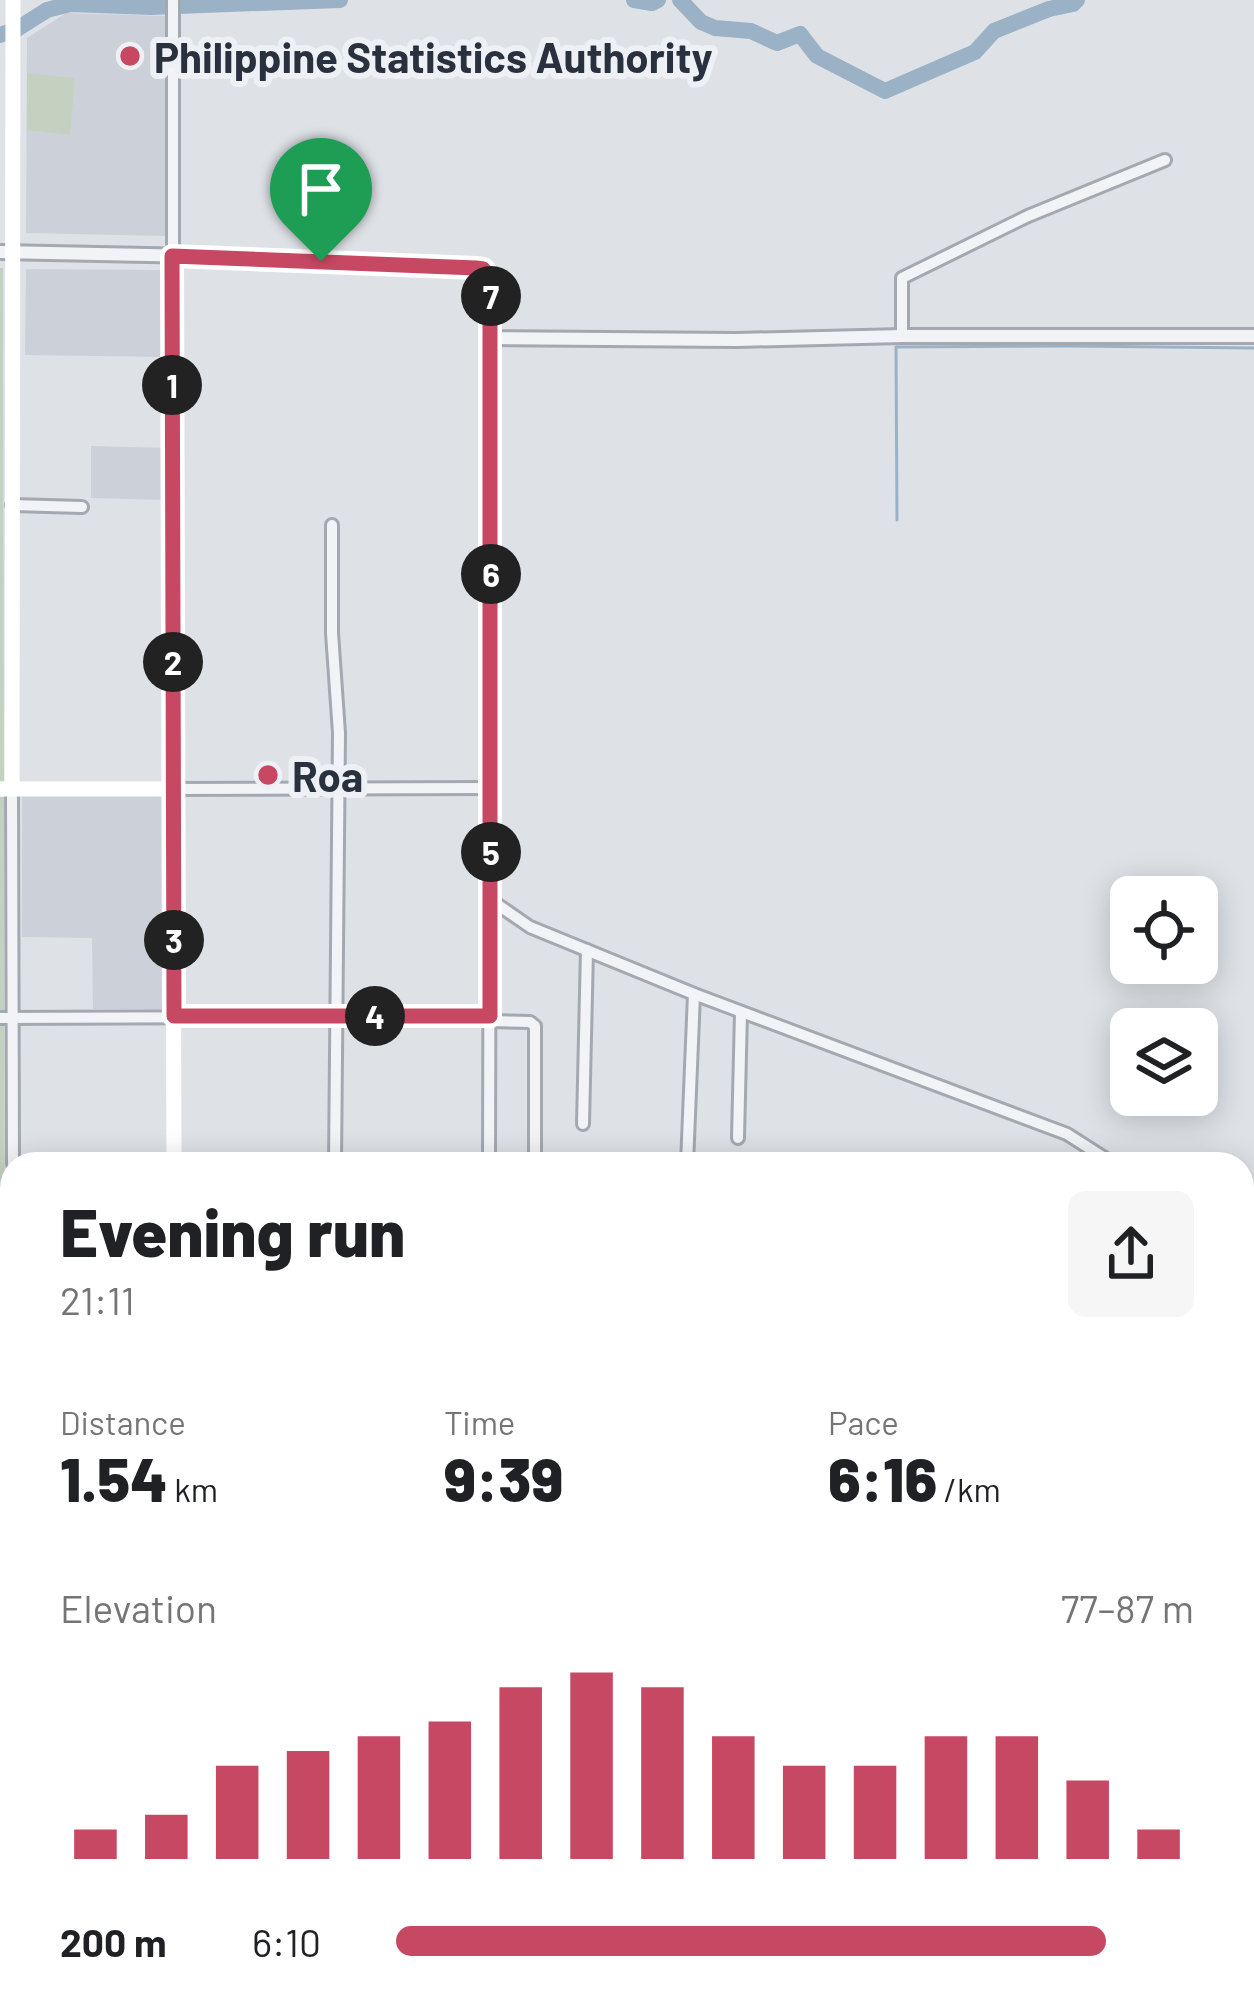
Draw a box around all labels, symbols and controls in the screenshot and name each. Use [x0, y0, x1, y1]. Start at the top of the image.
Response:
place label: Philippine Statistics Authority [154, 31, 713, 82]
marker: Philippine Statistics Authority [117, 43, 143, 69]
pin [270, 138, 372, 261]
icon: arrive [288, 156, 354, 222]
pin: 7 [461, 266, 521, 326]
text: 7 [483, 276, 499, 316]
pin: 1 [142, 355, 202, 415]
text: 1 [166, 365, 178, 405]
pin: 6 [461, 544, 521, 604]
text: 6 [482, 554, 500, 594]
pin: 2 [143, 632, 203, 692]
text: 2 [164, 642, 182, 682]
place label: Roa [292, 750, 363, 800]
marker: Roa [255, 762, 281, 788]
pin: 5 [461, 822, 521, 882]
text: 5 [482, 832, 500, 872]
map controls [1110, 876, 1218, 1116]
button: locate [1110, 876, 1218, 984]
pin: 3 [144, 910, 204, 970]
text: 3 [165, 920, 183, 960]
pin: 4 [345, 986, 405, 1046]
text: 4 [365, 996, 385, 1036]
button: layers [1110, 1008, 1218, 1116]
text: Evening run [60, 1191, 405, 1270]
button: share [1068, 1191, 1194, 1317]
text: 21:11 [60, 1276, 135, 1323]
text: Distance [60, 1402, 186, 1442]
text: Time [444, 1402, 515, 1442]
text: Pace [828, 1402, 899, 1442]
text: 1.54 [60, 1442, 168, 1514]
text: 9:39 [444, 1442, 563, 1514]
text: 6:16 [828, 1442, 937, 1514]
text: km [168, 1469, 218, 1509]
text: /km [937, 1469, 1001, 1509]
text: Elevation [60, 1584, 217, 1631]
text: 77–87 m [1061, 1584, 1194, 1631]
text: 200 m [60, 1918, 167, 1965]
text: 6:10 [252, 1918, 321, 1965]

